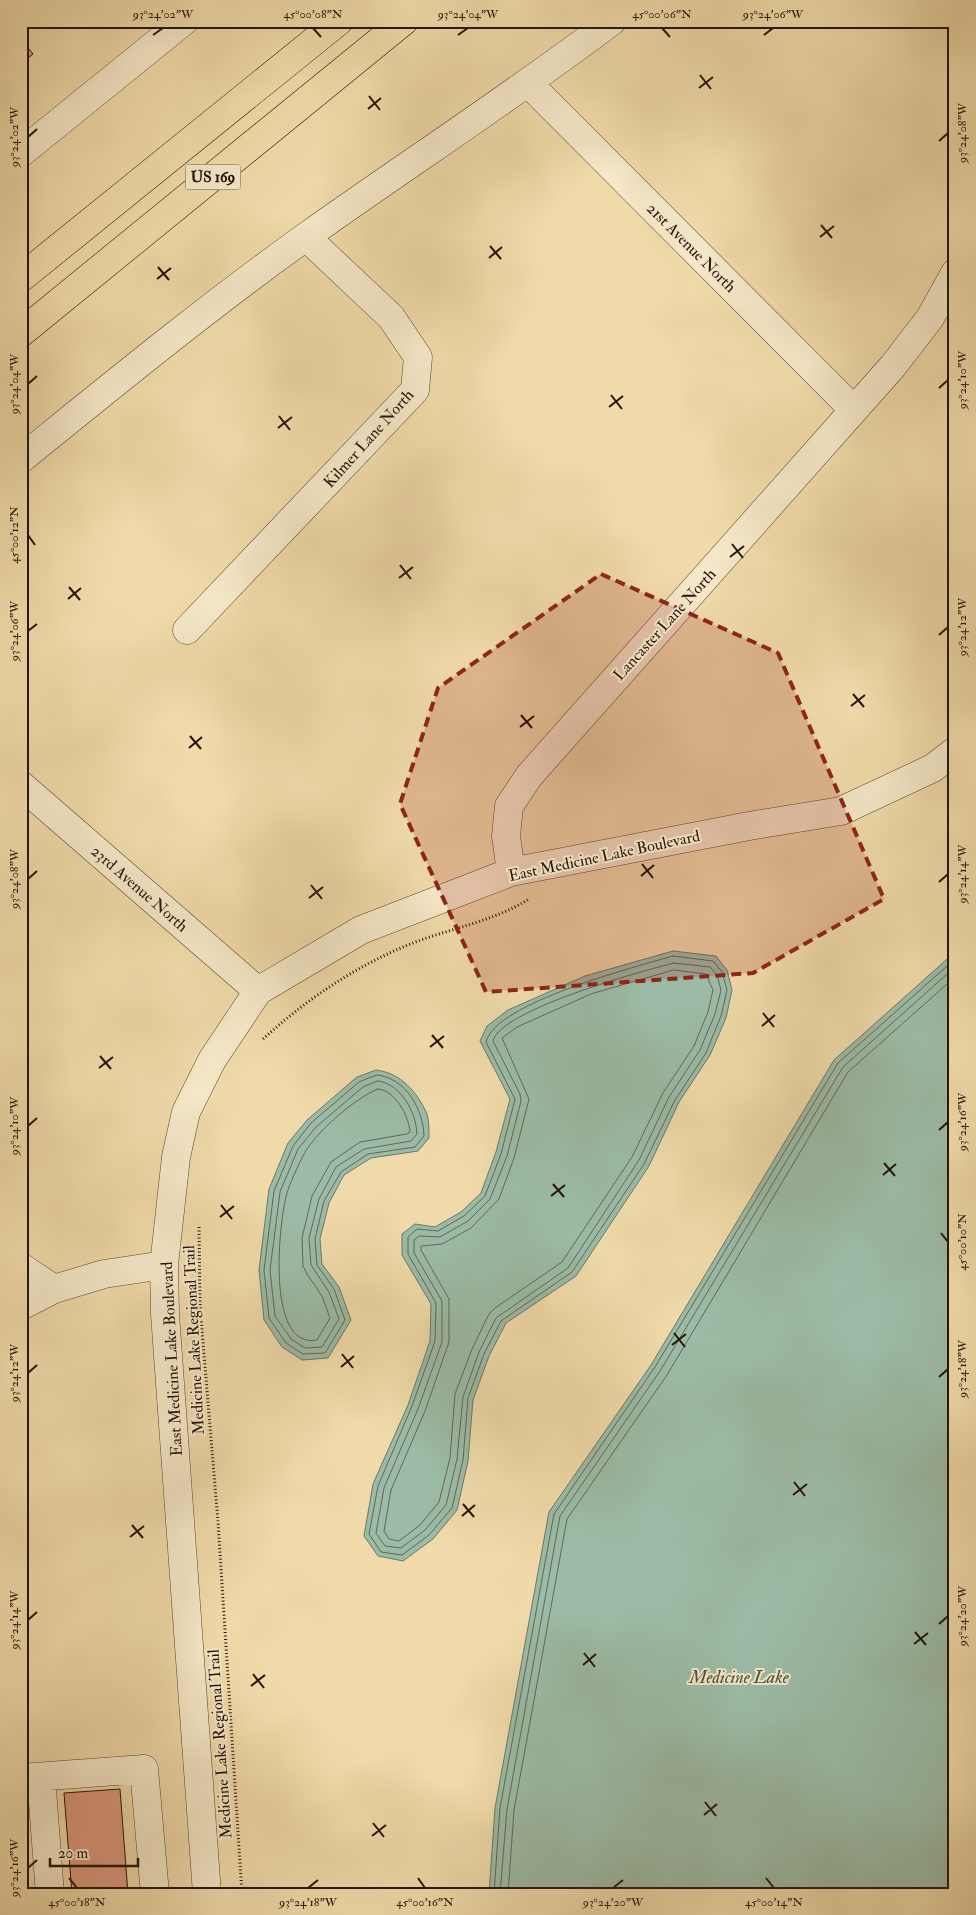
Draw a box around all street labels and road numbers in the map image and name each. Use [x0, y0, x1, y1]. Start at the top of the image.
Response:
road number: US 169 [186, 164, 240, 190]
street label: 21st Avenue North [642, 199, 741, 297]
street label: Kilmer Lane North [319, 385, 419, 492]
street label: Lancaster Lane North [609, 564, 721, 685]
street label: East Medicine Lake Boulevard [507, 826, 702, 886]
street label: 23rd Avenue North [87, 841, 192, 937]
street label: Medicine Lake Regional Trail [179, 1245, 209, 1435]
street label: East Medicine Lake Boulevard [157, 1261, 187, 1457]
street label: Medicine Lake Regional Trail [203, 1649, 237, 1839]

